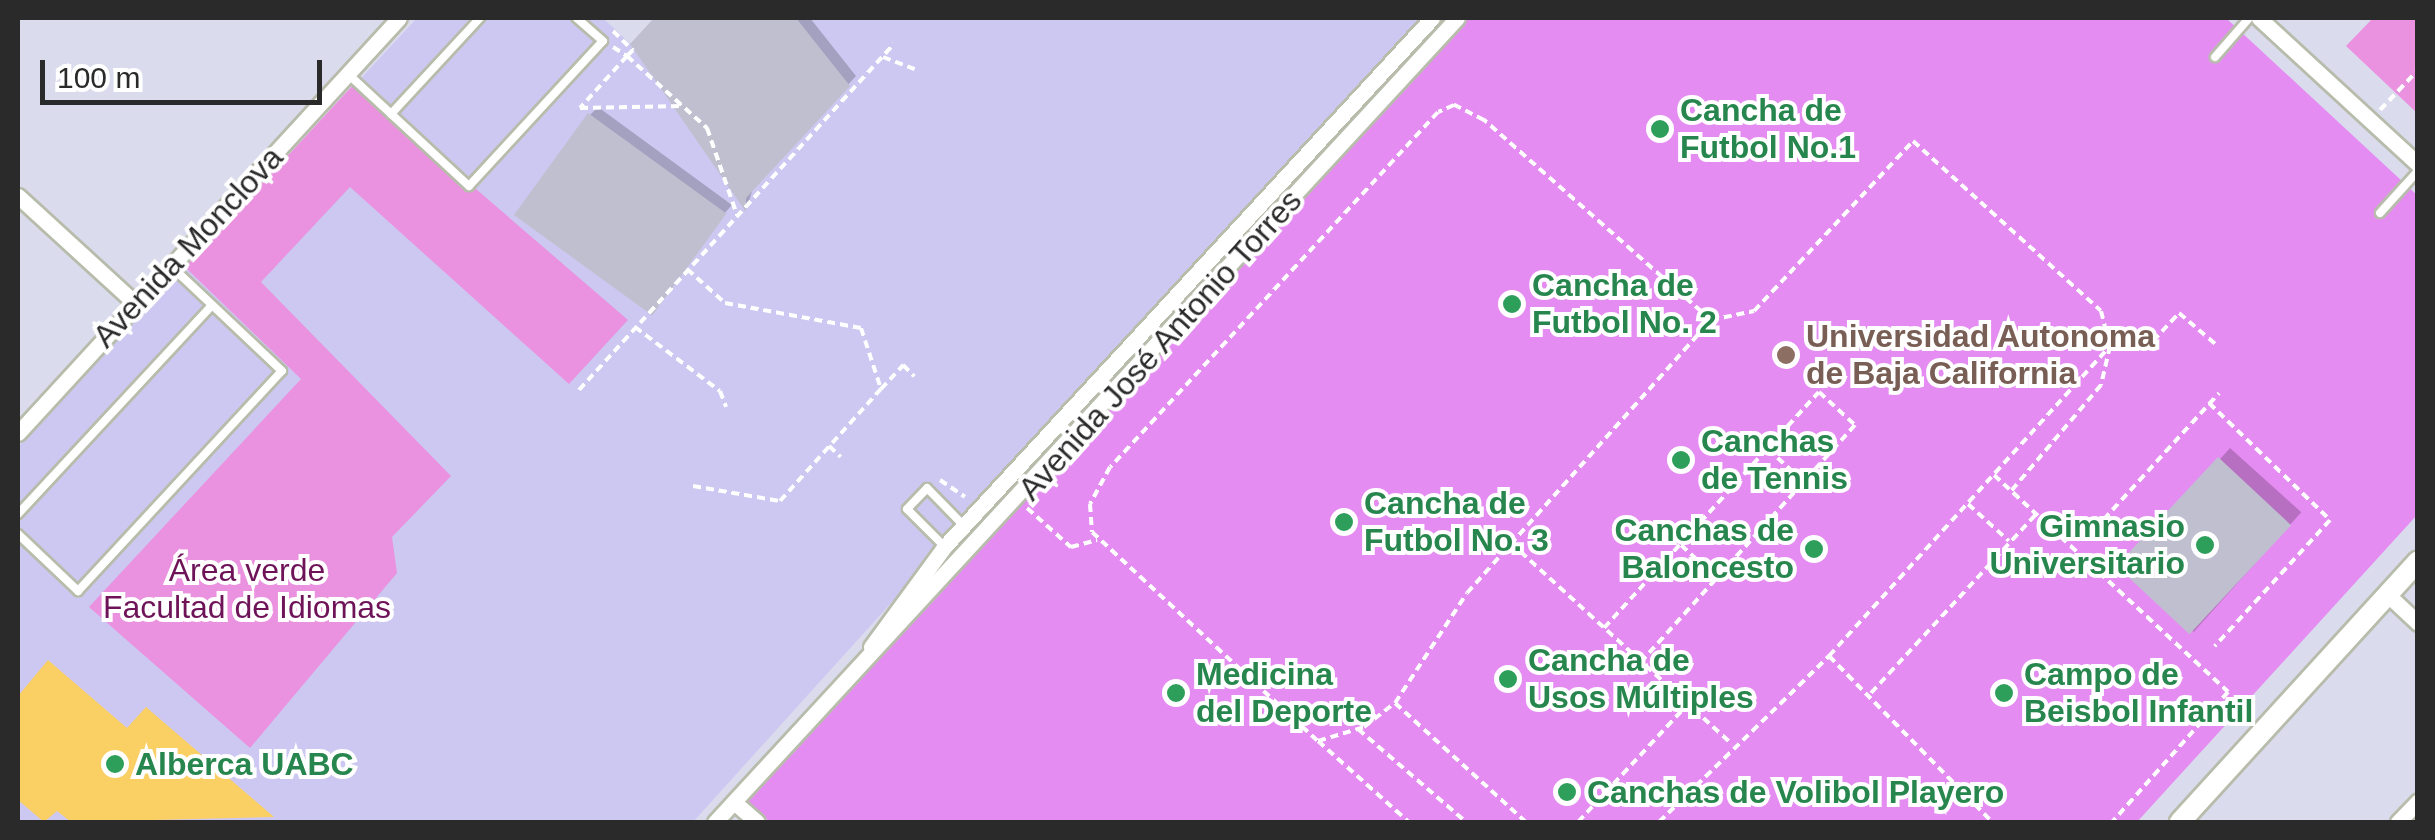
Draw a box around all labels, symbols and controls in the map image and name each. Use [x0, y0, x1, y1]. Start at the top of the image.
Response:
scale bar [45, 40, 328, 102]
text: 100 m [57, 61, 140, 94]
place label: Cancha de Futbol No.1 [1680, 92, 1856, 167]
marker: Cancha de Futbol No.1 [1649, 118, 1671, 140]
street label: Avenida Monclova [85, 138, 291, 356]
street label: Avenida José Antonio Torres [1010, 181, 1310, 509]
place label: Cancha de Futbol No. 2 [1532, 267, 1717, 342]
marker: Cancha de Futbol No. 2 [1501, 293, 1523, 315]
place label: Universidad Autonoma de Baja California [1806, 318, 2156, 393]
marker: Universidad Autonoma de Baja California [1775, 344, 1797, 366]
place label: Canchas de Tennis [1701, 423, 1848, 498]
marker: Canchas de Tennis [1670, 449, 1692, 471]
place label: Cancha de Futbol No. 3 [1364, 485, 1549, 560]
place label: Gimnasio Universitario [1989, 508, 2185, 583]
marker: Cancha de Futbol No. 3 [1333, 511, 1355, 533]
place label: Canchas de Baloncesto [1614, 512, 1794, 587]
marker: Gimnasio Universitario [2194, 534, 2216, 556]
marker: Canchas de Baloncesto [1803, 538, 1825, 560]
park label: Área verde Facultad de Idiomas [103, 552, 391, 627]
place label: Cancha de Usos Múltiples [1528, 642, 1754, 717]
place label: Medicina del Deporte [1196, 656, 1372, 731]
place label: Campo de Beisbol Infantil [2024, 656, 2253, 731]
marker: Cancha de Usos Múltiples [1497, 668, 1519, 690]
marker: Medicina del Deporte [1165, 682, 1187, 704]
marker: Campo de Beisbol Infantil [1993, 682, 2015, 704]
place label: Alberca UABC [135, 745, 354, 783]
marker: Alberca UABC [104, 753, 126, 775]
place label: Canchas de Volibol Playero [1587, 773, 2004, 811]
marker: Canchas de Volibol Playero [1556, 781, 1578, 803]

